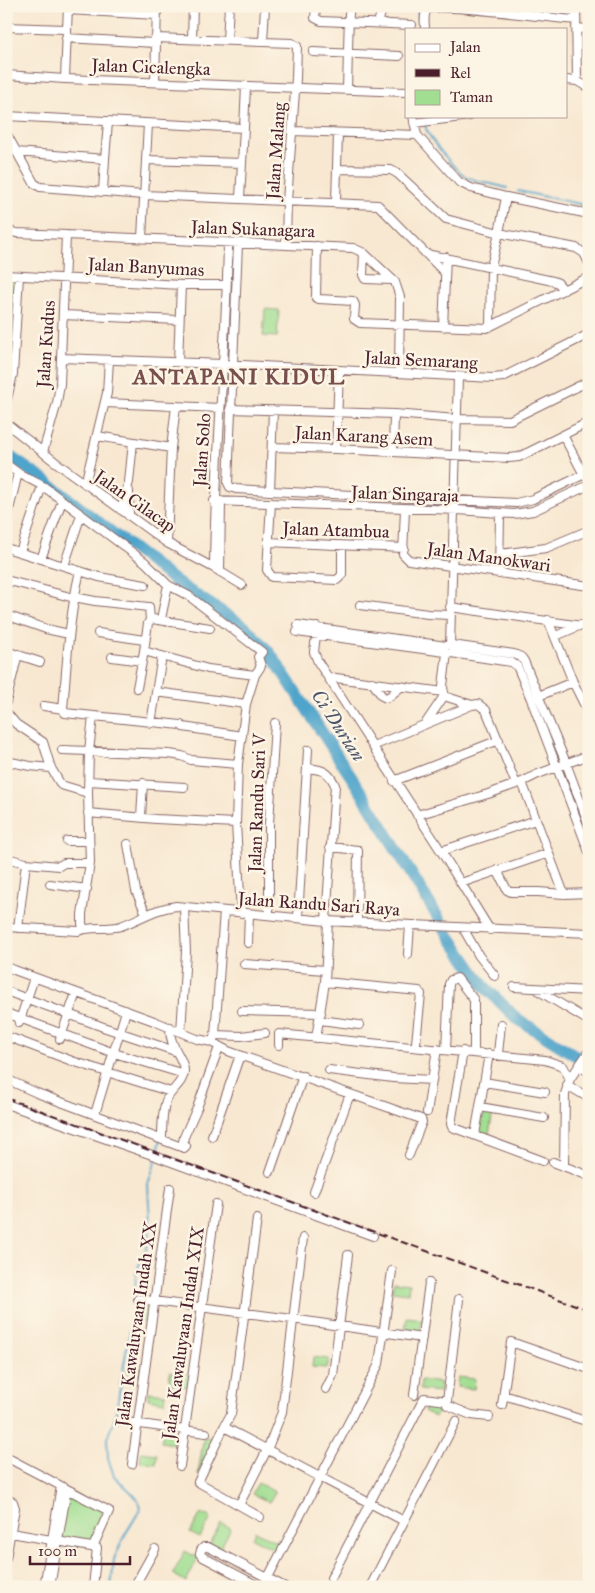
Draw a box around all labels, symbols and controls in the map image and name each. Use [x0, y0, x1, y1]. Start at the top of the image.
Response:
legend [405, 28, 568, 118]
text: Jalan [448, 38, 481, 57]
street label: Jalan Cicalengka [89, 54, 211, 81]
text: Rel [450, 64, 472, 82]
text: Taman [450, 88, 493, 106]
street label: Jalan Malang [261, 101, 291, 202]
street label: Jalan Sukanagara [189, 216, 316, 243]
street label: Jalan Banyumas [85, 253, 205, 282]
street label: Jalan Kudus [32, 299, 61, 391]
street label: Jalan Semarang [362, 346, 479, 375]
district label: ANTAPANI KIDUL [131, 363, 345, 390]
street label: Jalan Solo [188, 412, 217, 490]
street label: Jalan Karang Asem [292, 421, 434, 452]
street label: Jalan Cilacap [88, 464, 180, 538]
street label: Jalan Singaraja [349, 481, 460, 508]
street label: Jalan Atambua [280, 517, 390, 544]
street label: Jalan Manokwari [423, 537, 552, 578]
water label: Ci Durian [307, 685, 370, 766]
street label: Jalan Randu Sari V [244, 732, 271, 875]
street label: Jalan Randu Sari Raya [235, 887, 401, 922]
street label: Jalan Kawaluyaan Indah XX [110, 1220, 162, 1430]
street label: Jalan Kawaluyaan Indah XIX [157, 1225, 210, 1443]
scale bar [30, 1533, 130, 1565]
text: 100 m [38, 1542, 78, 1560]

